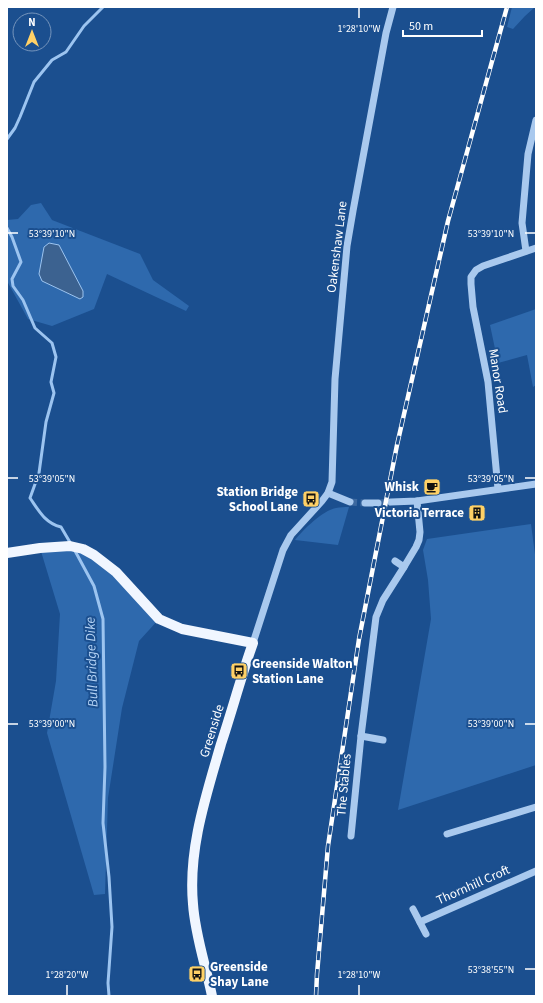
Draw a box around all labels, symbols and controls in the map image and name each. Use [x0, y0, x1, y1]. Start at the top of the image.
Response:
north arrow [12, 12, 52, 52]
scale bar [403, 12, 482, 38]
text: N [28, 15, 36, 30]
text: 50 m [409, 18, 433, 35]
text: 1°28'10"W [338, 22, 381, 36]
street label: Oakenshaw Lane [322, 200, 352, 294]
text: 53°39'10"N [29, 227, 75, 241]
text: 53°39'10"N [468, 227, 514, 241]
street label: Manor Road [484, 347, 512, 415]
text: 53°39'05"N [29, 472, 75, 486]
text: 53°39'05"N [468, 472, 514, 486]
cafe icon: Whisk [422, 477, 442, 497]
place label: Whisk [385, 478, 420, 496]
place label: Station Bridge School Lane [216, 483, 298, 516]
bus stop icon: Station Bridge School Lane [301, 489, 321, 509]
building icon: Victoria Terrace [467, 503, 487, 523]
place label: Victoria Terrace [374, 504, 464, 522]
water label: Bull Bridge Dike [80, 616, 104, 707]
place label: Greenside Walton Station Lane [252, 655, 353, 688]
bus stop icon: Greenside Walton Station Lane [229, 661, 249, 681]
street label: Greenside [195, 702, 229, 760]
text: 53°39'00"N [29, 717, 75, 731]
text: 53°39'00"N [468, 717, 514, 731]
street label: The Stables [332, 752, 356, 817]
street label: Thornhill Croft [433, 861, 513, 909]
place label: Greenside Shay Lane [210, 958, 269, 991]
text: 53°38'55"N [468, 963, 514, 977]
bus stop icon: Greenside Shay Lane [187, 964, 207, 984]
text: 1°28'20"W [46, 968, 89, 982]
text: 1°28'10"W [338, 968, 381, 982]

